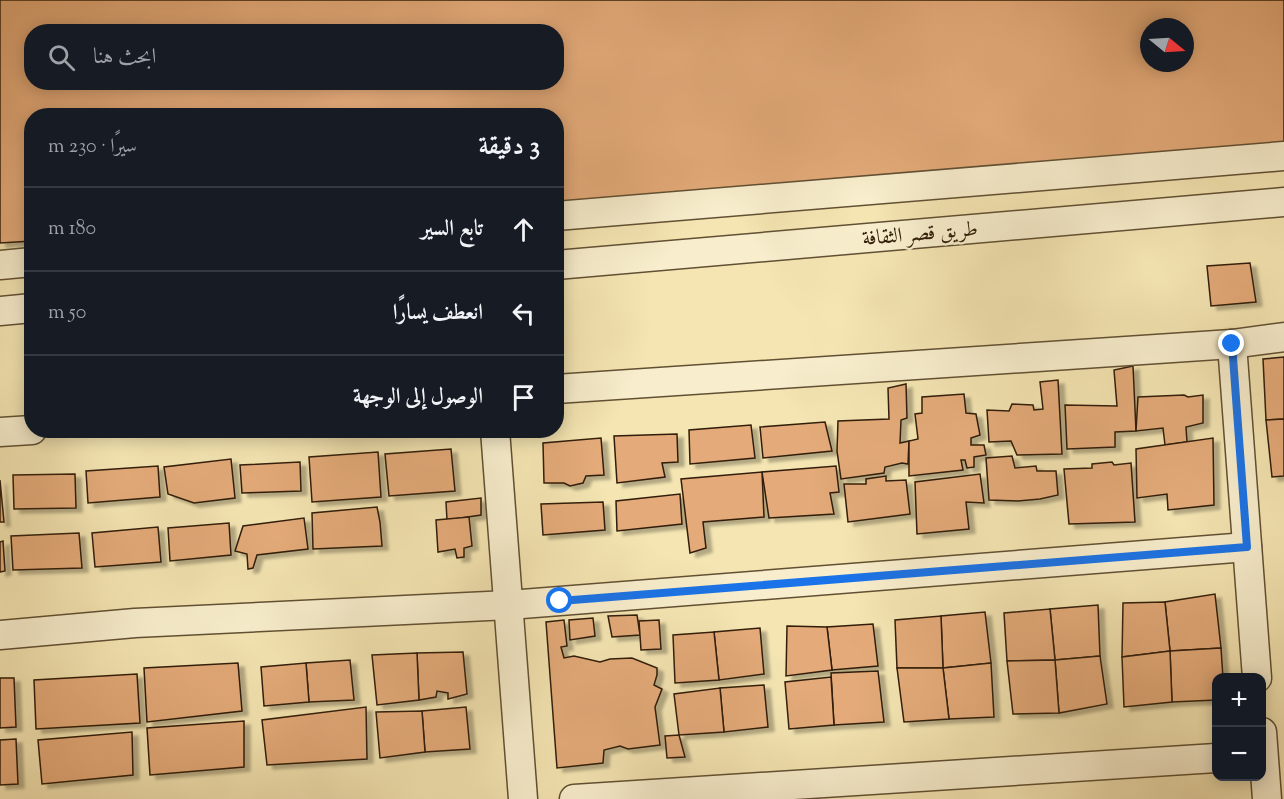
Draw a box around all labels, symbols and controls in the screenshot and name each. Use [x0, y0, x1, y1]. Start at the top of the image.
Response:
north arrow [1140, 18, 1194, 72]
search box [24, 24, 564, 90]
icon: search [45, 41, 78, 74]
text: ابحث هنا [93, 42, 156, 74]
text: 3 دقيقة [479, 129, 540, 166]
text: سيرًا · 230 m [48, 133, 137, 162]
icon: ahead [507, 213, 540, 246]
text: تابع السير [421, 214, 483, 246]
text: 180 m [48, 215, 96, 244]
street label: طريق قصر الثقافة [861, 215, 979, 255]
icon: left [507, 297, 540, 330]
text: انعطف يسارًا [393, 298, 483, 330]
text: 50 m [48, 299, 86, 328]
route end [1218, 330, 1244, 356]
icon: arrive [507, 381, 540, 414]
text: الوصول إلى الوجهة [353, 382, 483, 414]
route start [546, 587, 572, 613]
map controls [1212, 673, 1266, 781]
button: + [1212, 673, 1266, 727]
button: − [1212, 727, 1266, 781]

